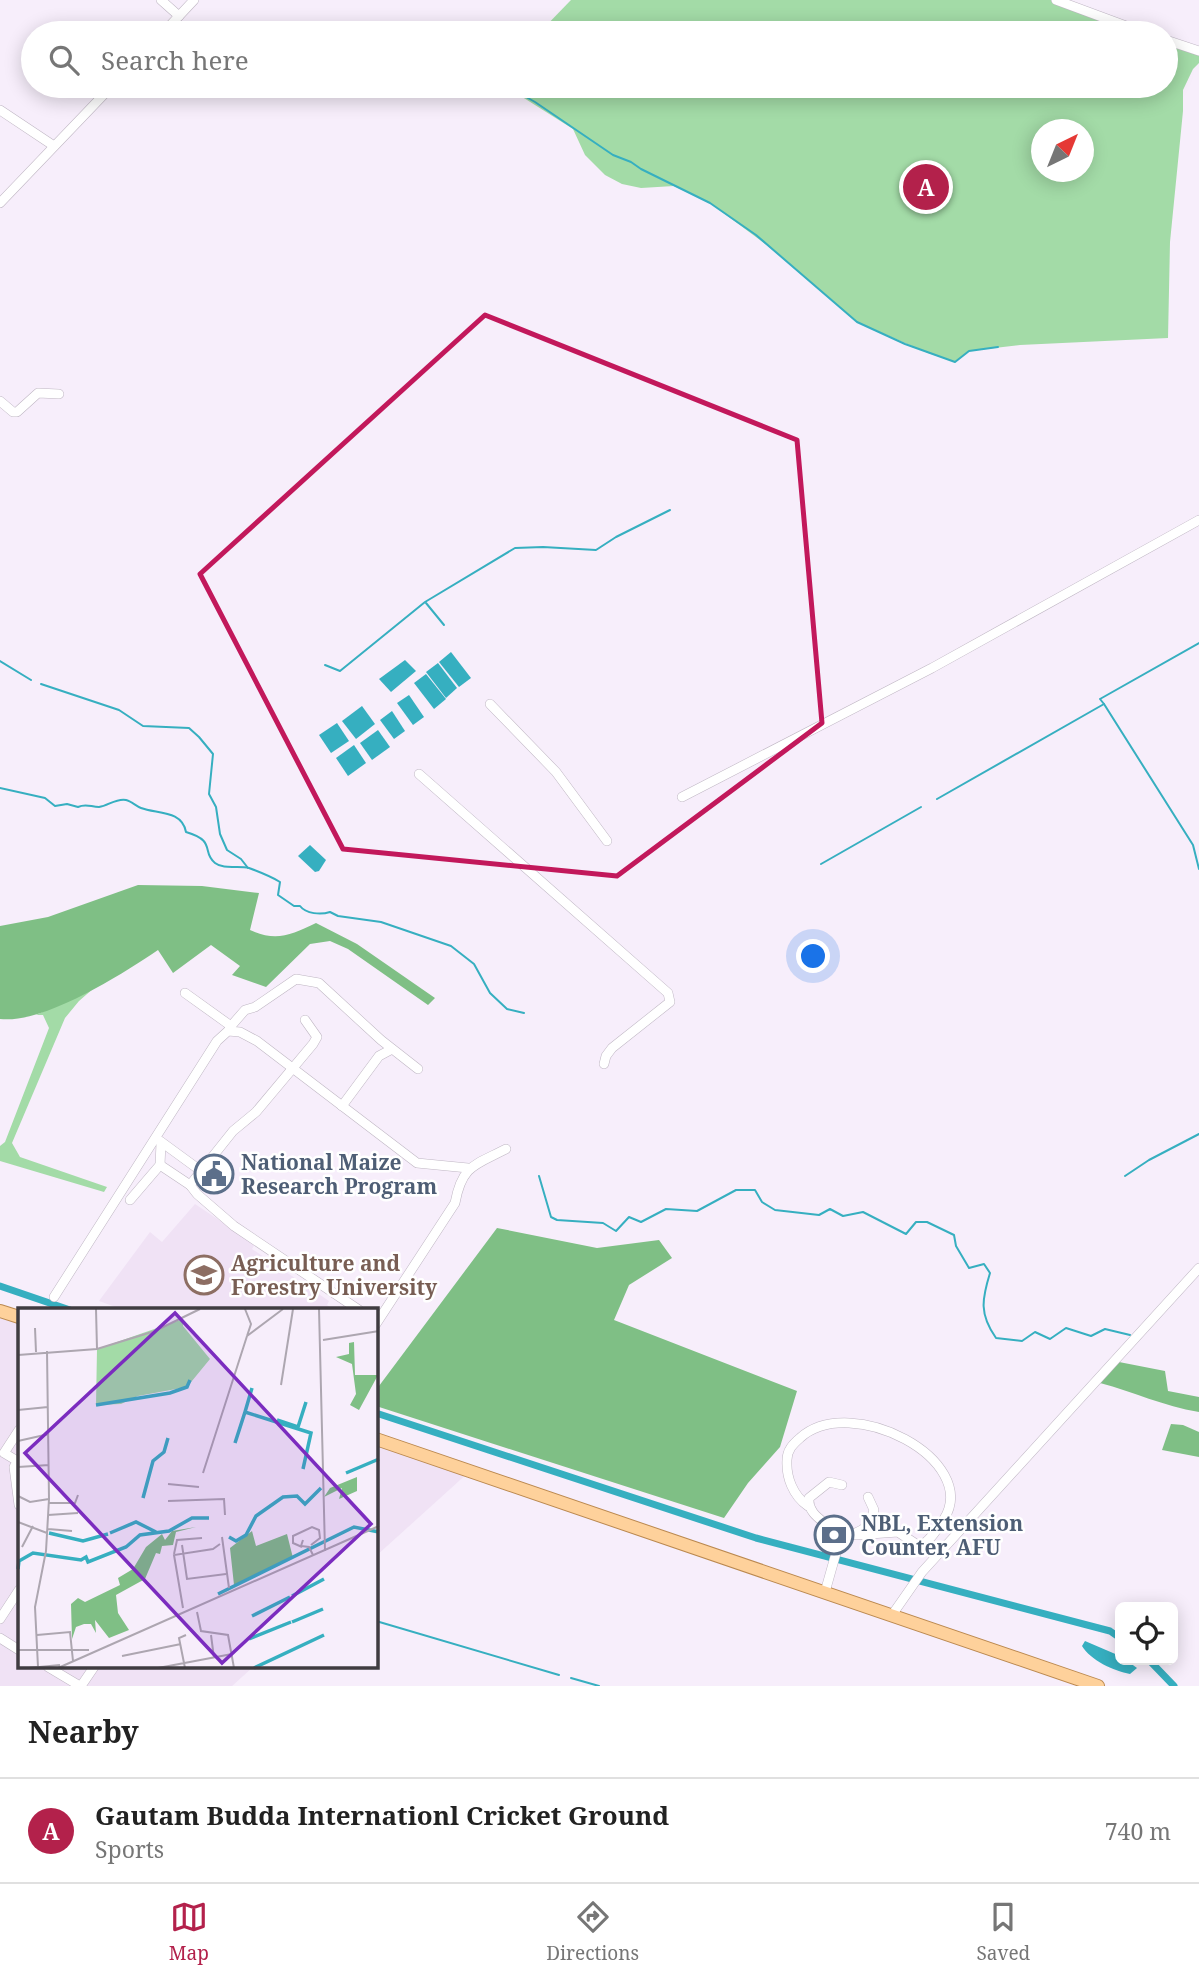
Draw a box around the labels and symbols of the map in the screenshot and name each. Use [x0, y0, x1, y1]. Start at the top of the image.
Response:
north arrow [1031, 119, 1094, 182]
pin: A [903, 161, 949, 213]
your location [796, 939, 830, 973]
place label: National Maize Research Program [241, 1148, 437, 1200]
public building icon: National Maize Research Program [193, 1153, 235, 1195]
place label: Agriculture and Forestry University [231, 1249, 438, 1301]
school or university icon: Agriculture and Forestry University [183, 1254, 225, 1296]
inset map [18, 1308, 378, 1668]
place label: NBL, Extension Counter, AFU [861, 1509, 1023, 1561]
bank icon: NBL, Extension Counter, AFU [813, 1514, 855, 1556]

